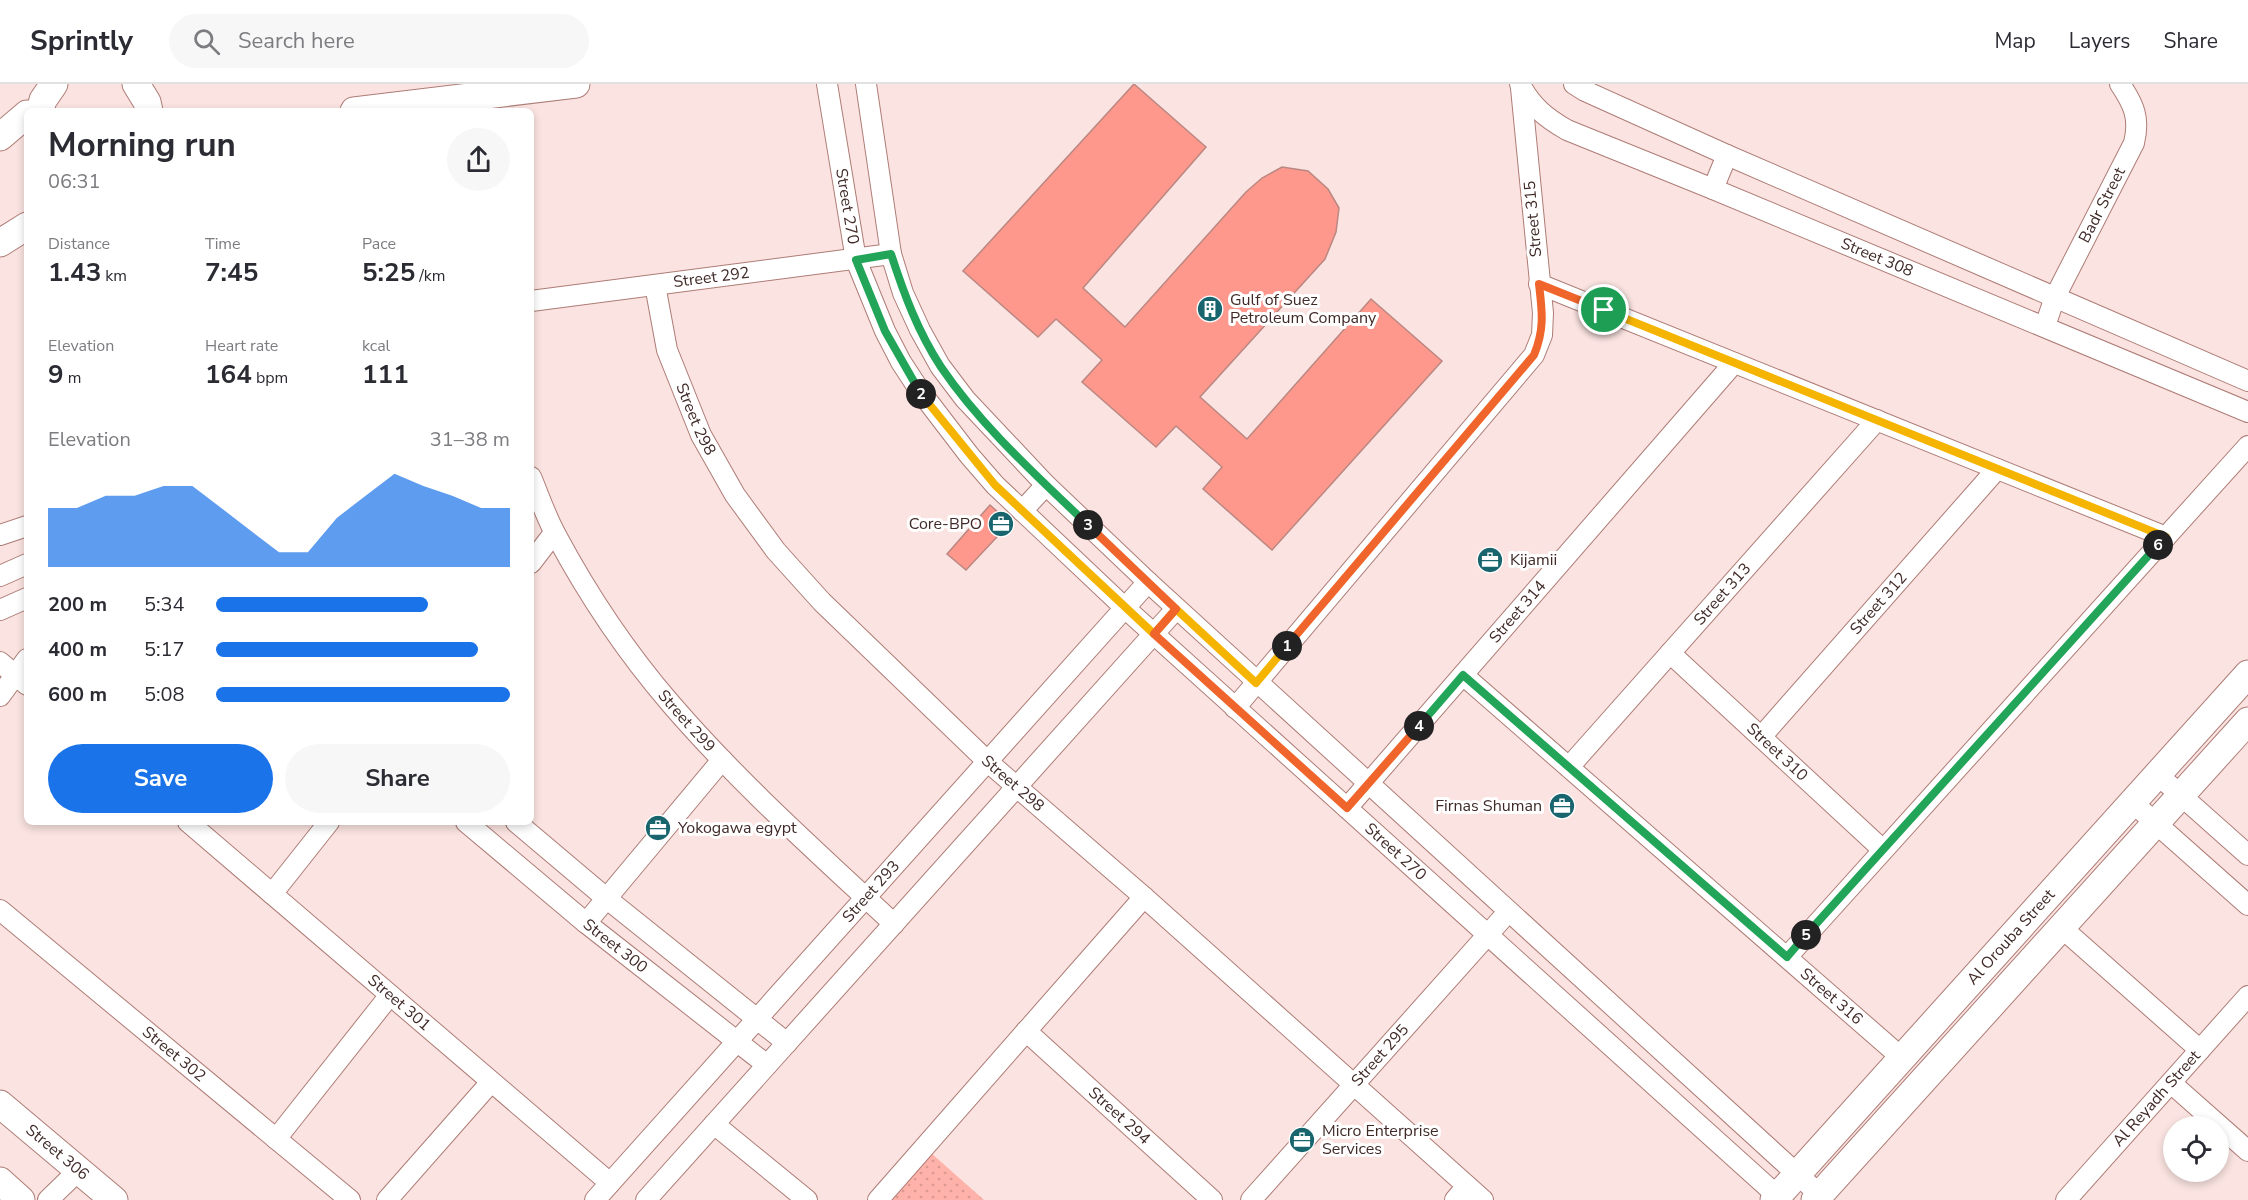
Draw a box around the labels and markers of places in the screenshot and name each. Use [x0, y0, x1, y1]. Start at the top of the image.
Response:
pin [1578, 284, 1629, 335]
place label: Gulf of Suez Petroleum Company [1230, 289, 1377, 329]
building icon: Gulf of Suez Petroleum Company [1195, 294, 1225, 324]
pin: 2 [906, 379, 936, 409]
office icon: Core-BPO [986, 509, 1016, 539]
pin: 3 [1073, 510, 1103, 540]
place label: Core-BPO [909, 513, 982, 535]
pin: 6 [2143, 530, 2173, 560]
office icon: Kijamii [1475, 545, 1505, 575]
place label: Kijamii [1510, 549, 1557, 571]
pin: 1 [1272, 631, 1302, 661]
pin: 4 [1404, 711, 1434, 741]
office icon: Firnas Shuman [1547, 791, 1577, 821]
place label: Firnas Shuman [1435, 795, 1542, 817]
office icon: Yokogawa egypt [643, 813, 673, 843]
place label: Yokogawa egypt [677, 817, 797, 839]
pin: 5 [1791, 920, 1821, 950]
place label: Micro Enterprise Services [1322, 1120, 1439, 1160]
office icon: Micro Enterprise Services [1287, 1125, 1317, 1155]

